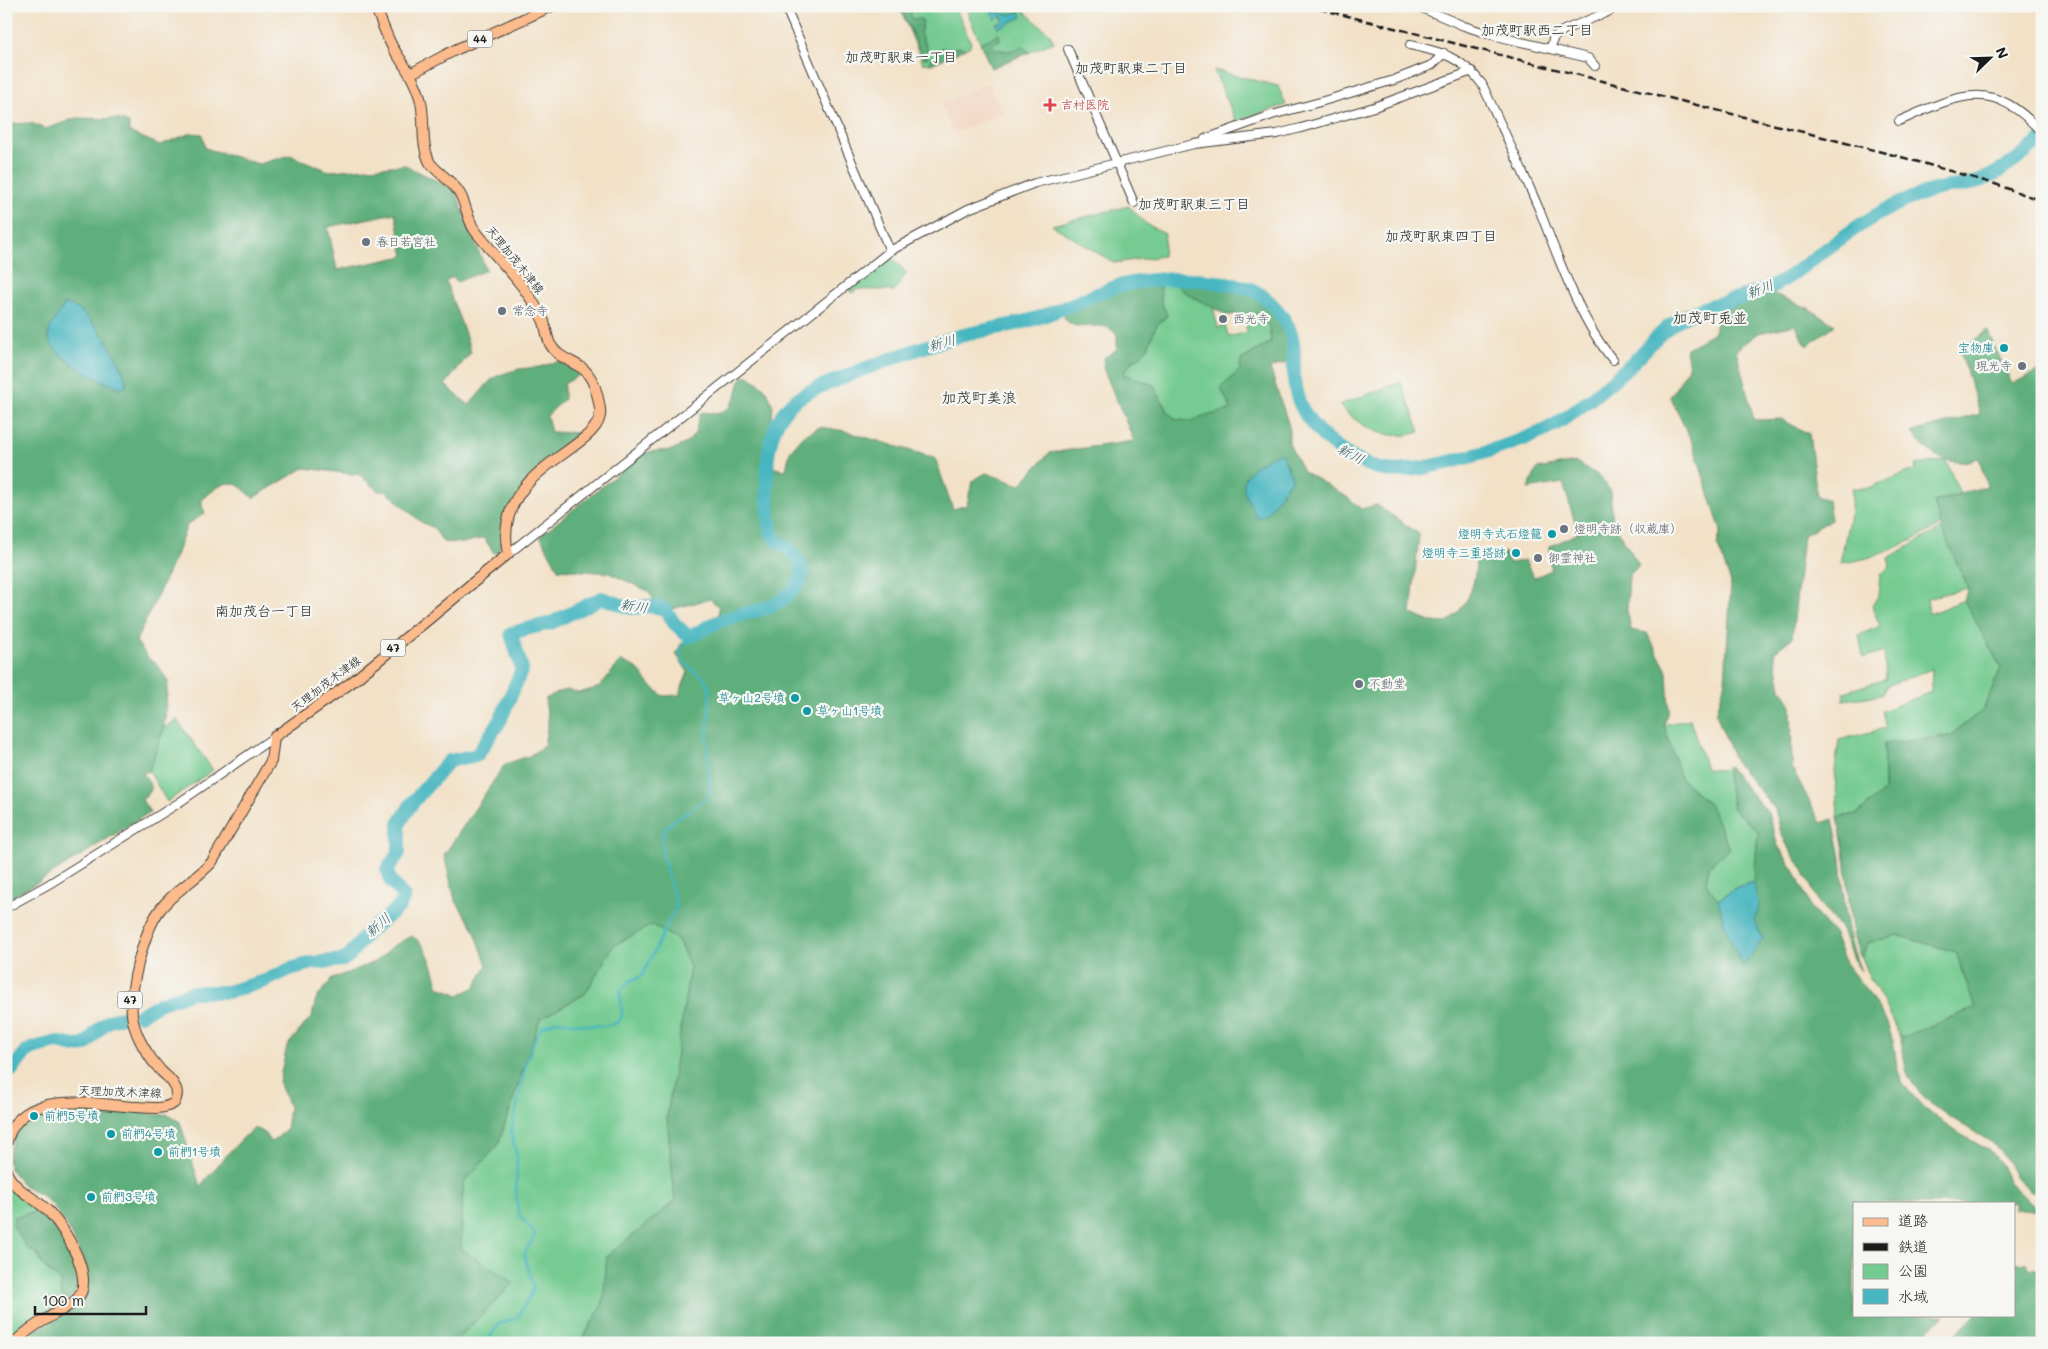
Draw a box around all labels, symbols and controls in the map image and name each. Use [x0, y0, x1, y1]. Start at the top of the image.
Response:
district label: 加茂町駅西二丁目 [1481, 20, 1593, 39]
road number: 44 [468, 30, 492, 48]
north arrow [1966, 32, 2016, 82]
text: N [1992, 44, 2013, 61]
district label: 加茂町駅東一丁目 [845, 47, 957, 66]
district label: 加茂町駅東二丁目 [1075, 58, 1187, 77]
place label: 吉村医院 [1061, 96, 1109, 112]
marker: 吉村医院 [1043, 98, 1057, 112]
district label: 加茂町駅東三丁目 [1138, 194, 1250, 213]
street label: 天理加茂木津線 [483, 222, 548, 297]
district label: 加茂町駅東四丁目 [1385, 226, 1497, 245]
place label: 春日若宮社 [376, 233, 436, 249]
marker: 春日若宮社 [360, 236, 372, 248]
water label: 新川 [1743, 275, 1776, 302]
place label: 常念寺 [512, 302, 548, 318]
marker: 常念寺 [496, 305, 508, 317]
district label: 加茂町兎並 [1672, 307, 1748, 327]
place label: 西光寺 [1233, 310, 1269, 326]
marker: 西光寺 [1217, 313, 1229, 325]
water label: 新川 [926, 330, 958, 355]
place label: 宝物庫 [1958, 339, 1994, 355]
marker: 宝物庫 [1998, 342, 2010, 354]
place label: 現光寺 [1976, 357, 2012, 373]
marker: 現光寺 [2016, 360, 2028, 372]
district label: 加茂町美浪 [941, 387, 1017, 407]
water label: 新川 [1334, 439, 1368, 468]
place label: 燈明寺跡（収蔵庫） [1574, 520, 1682, 536]
marker: 燈明寺跡（収蔵庫） [1558, 523, 1570, 535]
place label: 燈明寺式石燈籠 [1458, 525, 1542, 541]
marker: 燈明寺式石燈籠 [1546, 528, 1558, 540]
place label: 燈明寺三重塔跡 [1422, 544, 1506, 560]
marker: 燈明寺三重塔跡 [1510, 547, 1522, 559]
place label: 御霊神社 [1548, 549, 1596, 565]
marker: 御霊神社 [1532, 552, 1544, 564]
water label: 新川 [619, 594, 649, 617]
district label: 南加茂台一丁目 [215, 601, 313, 620]
road number: 47 [380, 640, 406, 656]
street label: 天理加茂木津線 [287, 652, 364, 715]
place label: 不動堂 [1369, 675, 1405, 691]
marker: 不動堂 [1353, 678, 1365, 690]
place label: 草ヶ山2号墳 [718, 689, 785, 705]
marker: 草ヶ山2号墳 [789, 692, 801, 704]
place label: 草ヶ山1号墳 [817, 702, 882, 718]
marker: 草ヶ山1号墳 [801, 705, 813, 717]
water label: 新川 [361, 908, 394, 941]
road number: 47 [118, 992, 142, 1008]
street label: 天理加茂木津線 [78, 1082, 162, 1100]
place label: 前椚5号墳 [44, 1107, 99, 1123]
marker: 前椚5号墳 [28, 1110, 40, 1122]
place label: 前椚4号墳 [121, 1125, 176, 1141]
marker: 前椚4号墳 [105, 1128, 117, 1140]
place label: 前椚1号墳 [168, 1143, 221, 1159]
marker: 前椚1号墳 [152, 1146, 164, 1158]
place label: 前椚3号墳 [101, 1188, 156, 1204]
marker: 前椚3号墳 [85, 1191, 97, 1203]
legend [1853, 1202, 2016, 1316]
text: 道路 [1898, 1210, 1928, 1230]
text: 鉄道 [1898, 1236, 1928, 1256]
text: 公園 [1898, 1260, 1928, 1280]
scale bar [35, 1284, 146, 1316]
text: 水域 [1898, 1286, 1928, 1306]
text: 100 m [42, 1290, 84, 1310]

